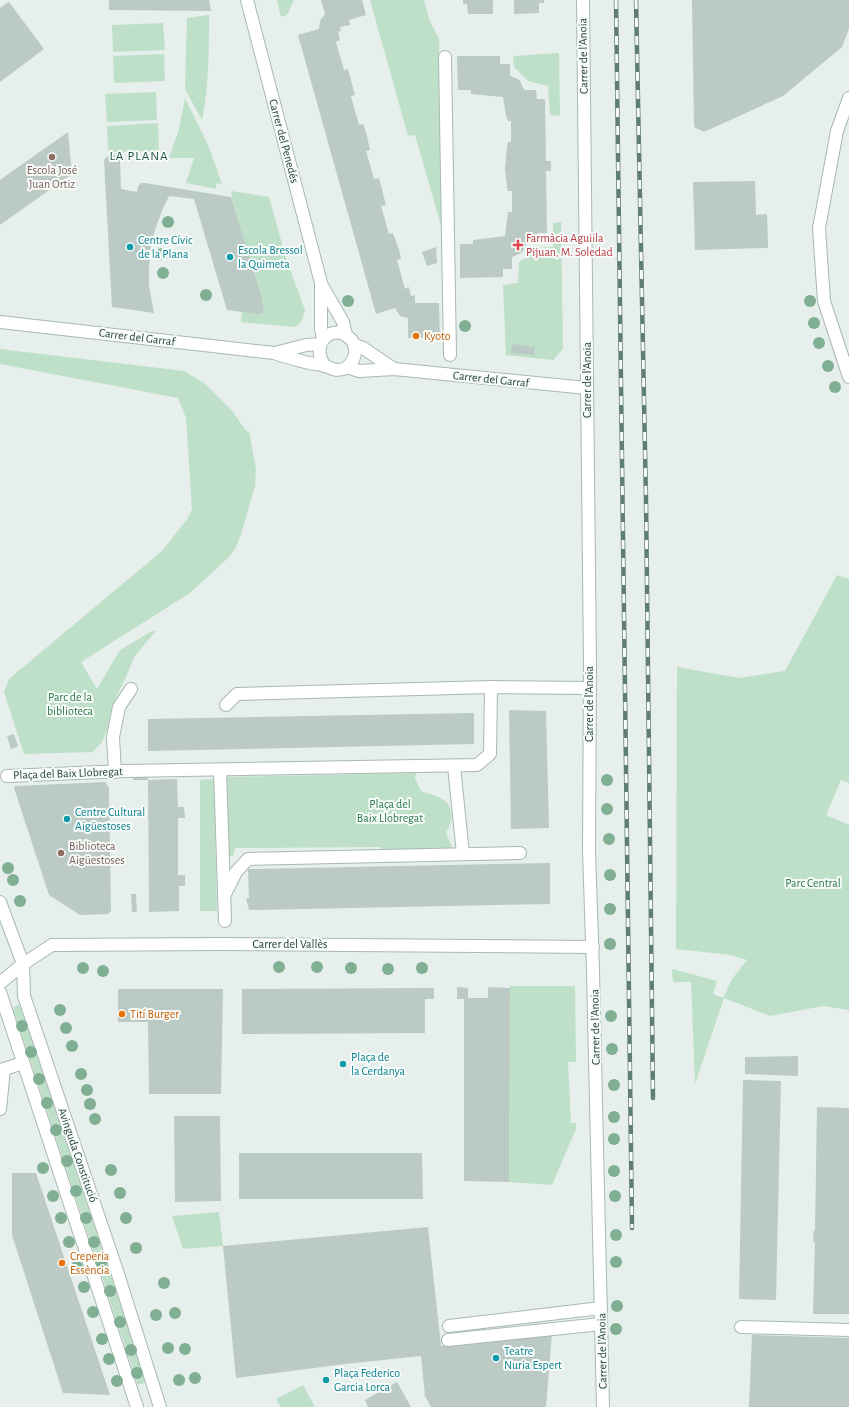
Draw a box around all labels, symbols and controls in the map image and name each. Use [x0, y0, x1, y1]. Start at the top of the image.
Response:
street label: Carrer de l'Anoia [576, 17, 590, 94]
street label: Carrer del Penedés [267, 98, 301, 184]
district label: LA PLANA [109, 150, 169, 163]
marker: Escola José Juan Ortiz [47, 152, 57, 162]
place label: Escola José Juan Ortiz [27, 164, 77, 190]
place label: Farmàcia Aguiila Pijuan, M. Soledad [526, 232, 613, 259]
place label: Centre Cívic de la Plana [138, 234, 193, 260]
marker: Farmàcia Aguiila Pijuan, M. Soledad [513, 240, 523, 250]
marker: Centre Cívic de la Plana [125, 242, 135, 252]
place label: Escola Bressol la Quimeta [238, 244, 303, 271]
marker: Escola Bressol la Quimeta [225, 252, 235, 262]
street label: Carrer del Garraf [98, 326, 177, 348]
place label: Kyoto [424, 330, 451, 343]
marker: Kyoto [411, 331, 421, 341]
street label: Carrer de l'Anoia [581, 341, 593, 418]
street label: Carrer del Garraf [452, 369, 531, 389]
street label: Carrer de l'Anoia [583, 665, 595, 742]
park label: Parc de la biblioteca [47, 691, 94, 717]
street label: Plaça del Baix Llobregat [13, 765, 123, 781]
park label: Plaça del Baix Llobregat [357, 798, 423, 824]
place label: Centre Cultural Aigüestoses [75, 806, 145, 832]
marker: Centre Cultural Aigüestoses [62, 814, 72, 824]
place label: Biblioteca Aigüestoses [69, 840, 125, 866]
marker: Biblioteca Aigüestoses [56, 848, 66, 858]
park label: Parc Central [785, 877, 841, 889]
street label: Carrer del Vallès [252, 938, 328, 950]
street label: Carrer de l'Anoia [588, 988, 602, 1065]
place label: Tití Burger [130, 1008, 179, 1020]
marker: Tití Burger [117, 1009, 127, 1019]
place label: Plaça de la Cerdanya [351, 1051, 405, 1078]
marker: Plaça de la Cerdanya [338, 1059, 348, 1069]
street label: Avinguda Constitució [56, 1106, 100, 1204]
place label: Creperia Essència [70, 1250, 110, 1276]
marker: Creperia Essència [57, 1258, 67, 1268]
street label: Carrer de l'Anoia [595, 1312, 609, 1389]
place label: Teatre Nuria Espert [504, 1345, 562, 1371]
marker: Teatre Nuria Espert [491, 1353, 501, 1363]
place label: Plaça Federico Garcia Lorca [334, 1367, 400, 1393]
marker: Plaça Federico Garcia Lorca [321, 1375, 331, 1385]

